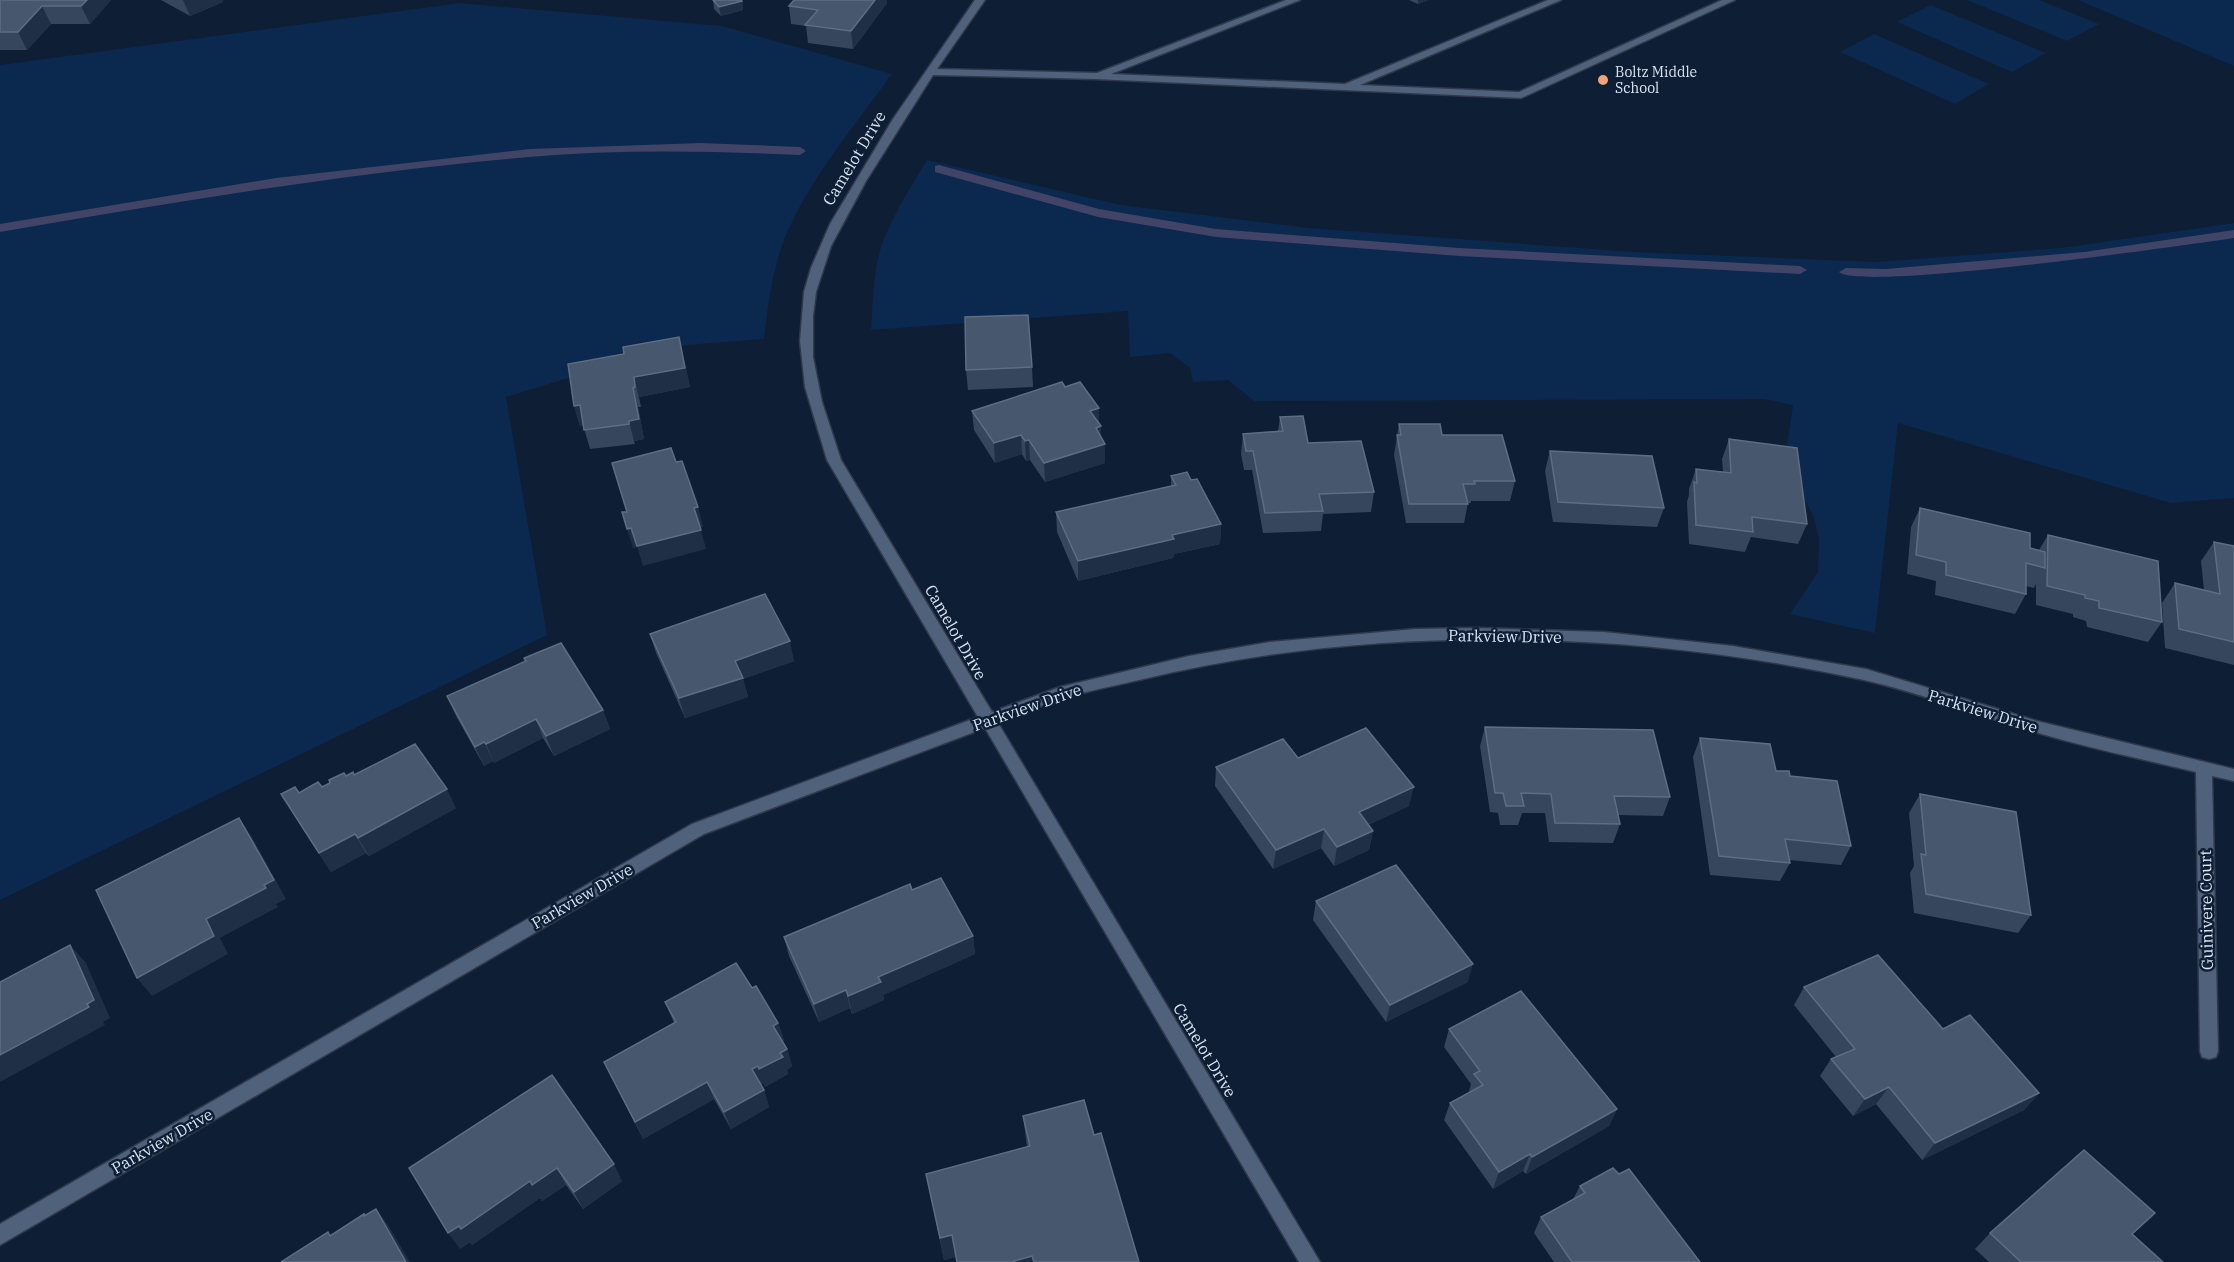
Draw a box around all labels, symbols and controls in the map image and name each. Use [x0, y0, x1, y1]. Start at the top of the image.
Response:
place label: Boltz Middle School [1615, 63, 1697, 97]
marker: Boltz Middle School [1596, 73, 1610, 87]
street label: Camelot Drive [818, 107, 890, 209]
street label: Camelot Drive [921, 581, 991, 683]
street label: Parkview Drive [1448, 625, 1562, 647]
street label: Parkview Drive [970, 679, 1084, 735]
street label: Parkview Drive [1926, 685, 2040, 737]
street label: Guinivere Court [2195, 849, 2217, 970]
street label: Parkview Drive [528, 859, 636, 933]
street label: Camelot Drive [1169, 999, 1241, 1101]
street label: Parkview Drive [108, 1104, 216, 1178]

